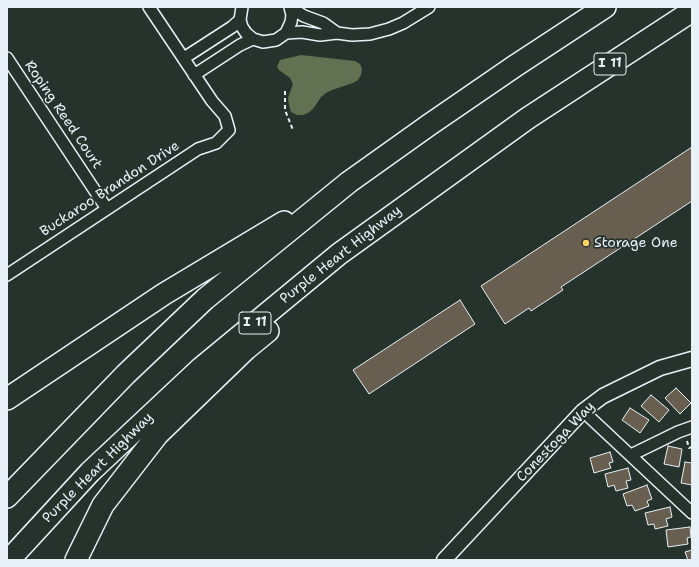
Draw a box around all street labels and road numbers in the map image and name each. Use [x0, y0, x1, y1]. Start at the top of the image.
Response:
road number: I 11 [594, 53, 626, 75]
street label: Roping Reed Court [21, 58, 105, 172]
street label: Buckaroo Brandon Drive [37, 138, 183, 240]
street label: Purple Heart Highway [277, 202, 405, 308]
road number: I 11 [239, 312, 271, 334]
street label: Conestoga Way [513, 398, 599, 486]
street label: Purple Heart Highway [39, 409, 157, 527]

